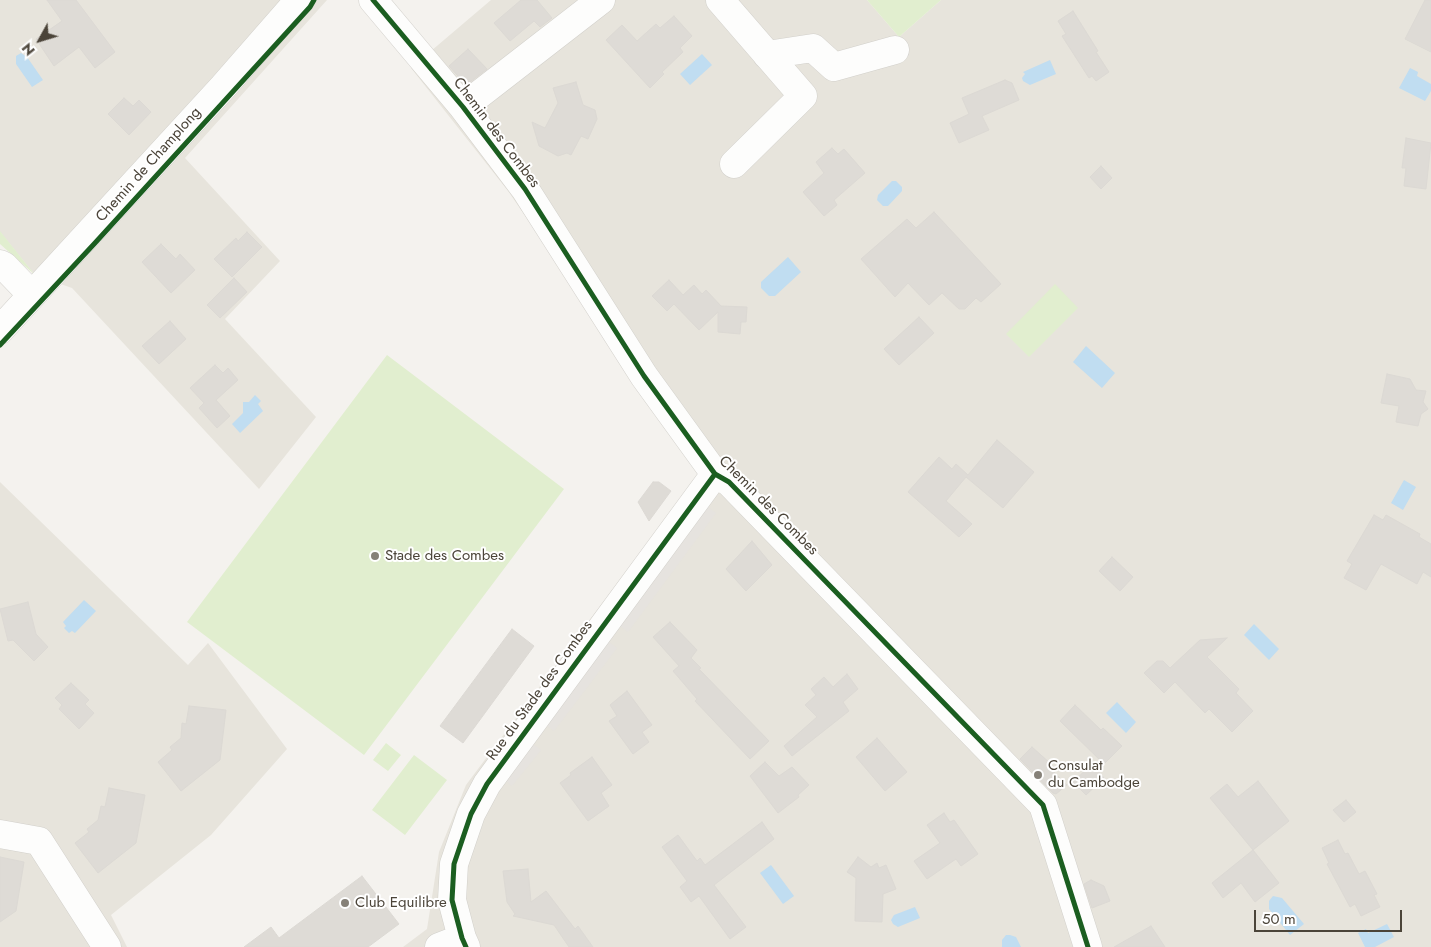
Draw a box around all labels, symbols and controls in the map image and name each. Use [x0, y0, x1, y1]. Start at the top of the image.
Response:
north arrow [15, 15, 65, 65]
text: N [17, 39, 40, 60]
street label: Chemin des Combes [449, 74, 543, 192]
street label: Chemin de Champlong [93, 104, 205, 226]
street label: Chemin des Combes [715, 453, 821, 559]
place label: Stade des Combes [385, 547, 504, 565]
marker: Stade des Combes [369, 550, 381, 562]
street label: Rue du Stade des Combes [483, 618, 597, 764]
place label: Consulat du Cambodge [1048, 757, 1140, 792]
marker: Consulat du Cambodge [1032, 769, 1044, 781]
place label: Club Equilibre [355, 894, 447, 912]
marker: Club Equilibre [339, 897, 351, 909]
scale bar [1256, 900, 1404, 932]
text: 50 m [1262, 908, 1296, 930]

